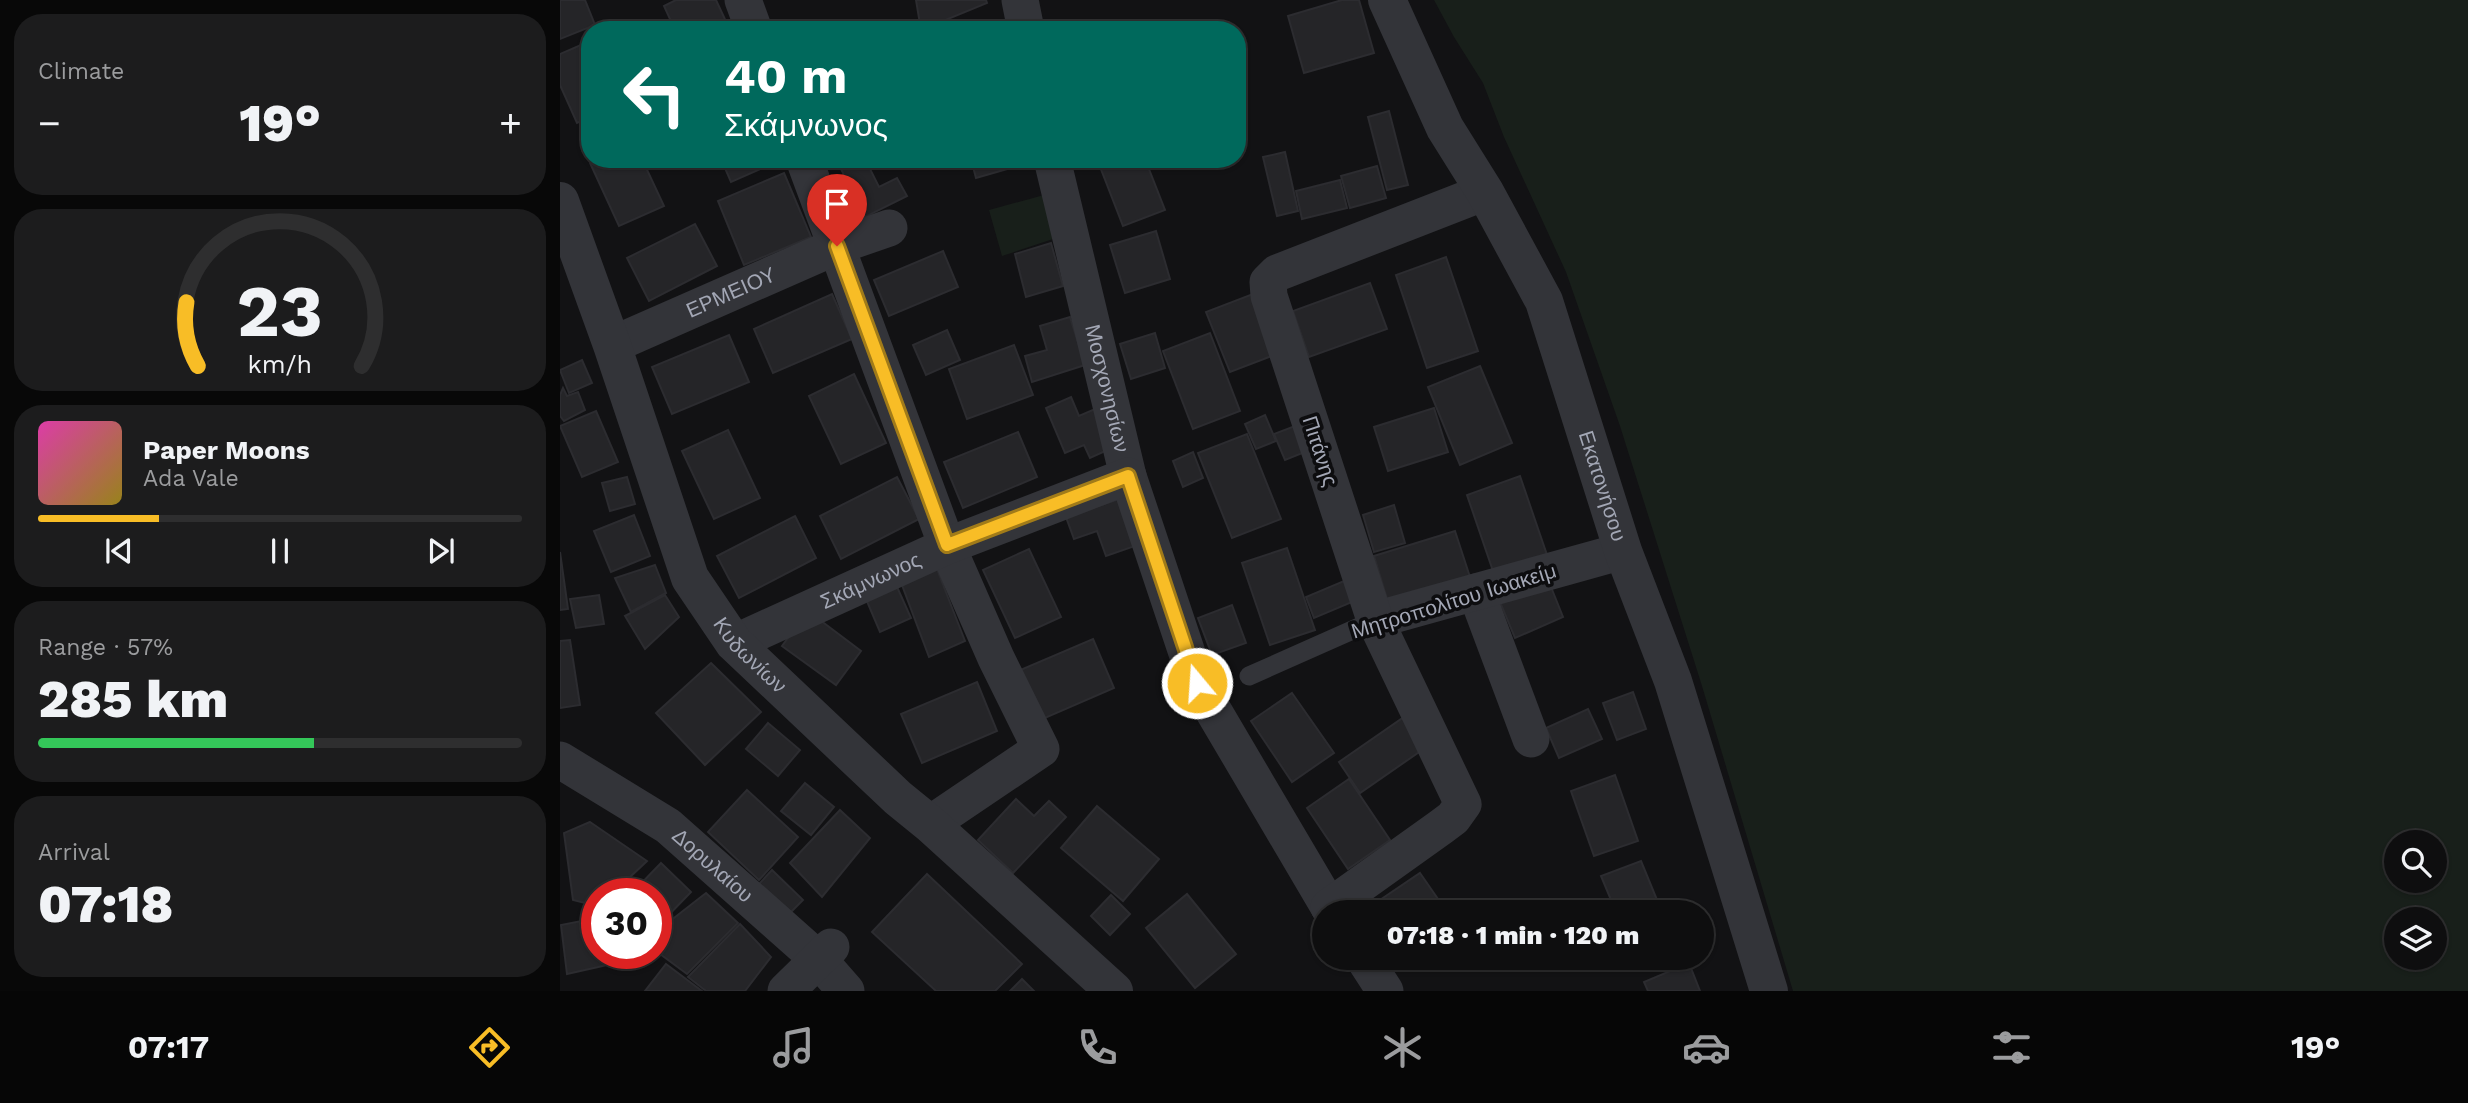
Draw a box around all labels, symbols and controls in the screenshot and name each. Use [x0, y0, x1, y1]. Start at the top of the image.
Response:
text: 40 m [724, 47, 847, 105]
icon: left [609, 49, 700, 140]
text: Climate [38, 58, 124, 85]
text: 19° [239, 93, 321, 154]
text: − [38, 101, 61, 145]
text: + [499, 101, 522, 145]
text: Σκάμνωνος [724, 106, 888, 144]
pin [807, 174, 867, 246]
icon: arrive [818, 185, 856, 223]
street label: ΕΡΜΕΙΟΥ [682, 262, 779, 323]
text: 23 [237, 269, 323, 355]
street label: Μοσχονησίων [1080, 322, 1135, 455]
text: km/h [248, 350, 312, 379]
street label: Πιτάνης [1297, 413, 1344, 489]
street label: Εκατονήσου [1574, 428, 1632, 544]
text: Paper Moons [143, 435, 310, 465]
text: Ada Vale [143, 465, 239, 492]
icon: previous [100, 532, 138, 570]
icon: pause [261, 532, 299, 570]
icon: next [422, 532, 460, 570]
street label: Σκάμνωνος [816, 547, 924, 614]
street label: Μητροπολίτου Ιωακείμ [1348, 557, 1559, 644]
street label: Κυδωνίων [708, 612, 792, 698]
text: Range · 57% [38, 634, 173, 661]
position arrow [1160, 646, 1234, 720]
text: 285 km [38, 669, 228, 730]
street label: Δορυλαίου [667, 823, 758, 907]
map controls [2384, 830, 2447, 970]
button: search [2384, 830, 2447, 893]
text: Arrival [38, 839, 110, 866]
text: 07:18 [38, 874, 173, 935]
speed limit sign: 30 [581, 878, 672, 969]
button: layers [2384, 907, 2447, 970]
text: 07:18 · 1 min · 120 m [1387, 920, 1639, 950]
icon: directions [465, 1023, 514, 1072]
icon: music [769, 1023, 818, 1072]
icon: phone [1073, 1023, 1122, 1072]
icon: climate [1378, 1023, 1427, 1072]
icon: car [1682, 1023, 1731, 1072]
icon: filters [1987, 1023, 2036, 1072]
text: 07:17 [128, 1028, 209, 1066]
text: 19° [2291, 1028, 2340, 1066]

